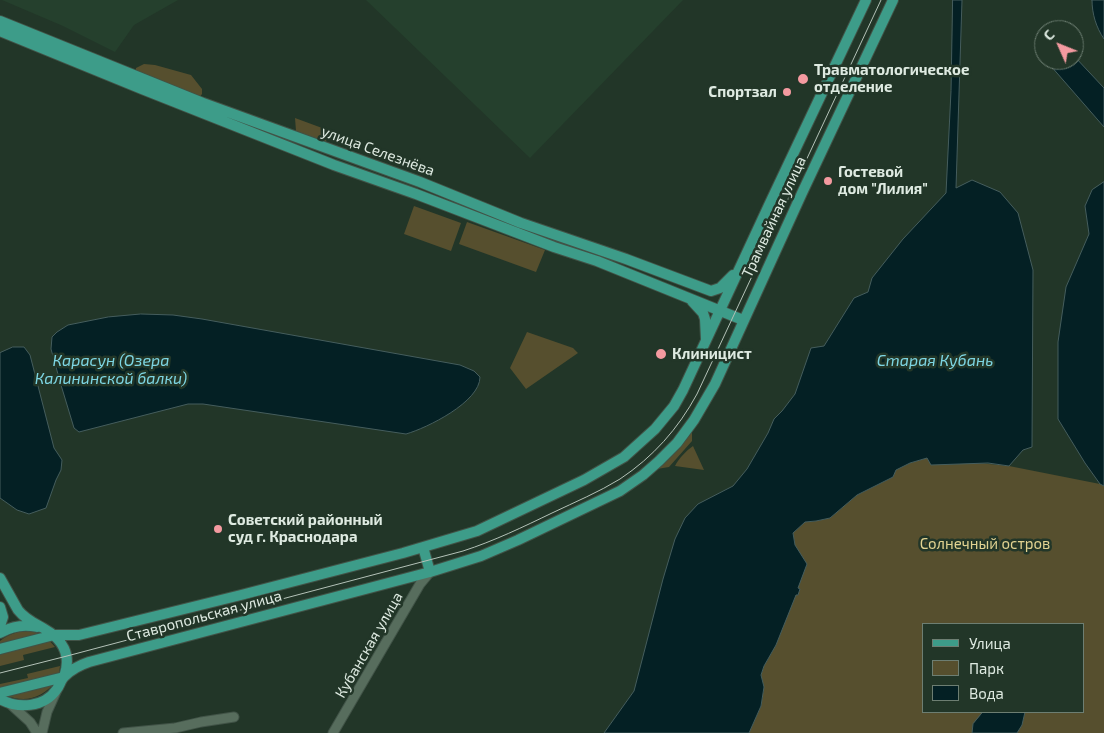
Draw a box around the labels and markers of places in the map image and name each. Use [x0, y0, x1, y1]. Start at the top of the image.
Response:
place label: Травматологическое отделение [814, 61, 969, 96]
marker: Травматологическое отделение [796, 72, 810, 86]
place label: Спортзал [708, 83, 777, 101]
marker: Спортзал [781, 86, 793, 98]
place label: Гостевой дом "Лилия" [838, 163, 928, 198]
marker: Гостевой дом "Лилия" [822, 175, 834, 187]
place label: Клиницист [672, 345, 752, 363]
marker: Клиницист [654, 347, 668, 361]
place label: Советский районный суд г. Краснодара [228, 511, 383, 546]
marker: Советский районный суд г. Краснодара [212, 523, 224, 535]

